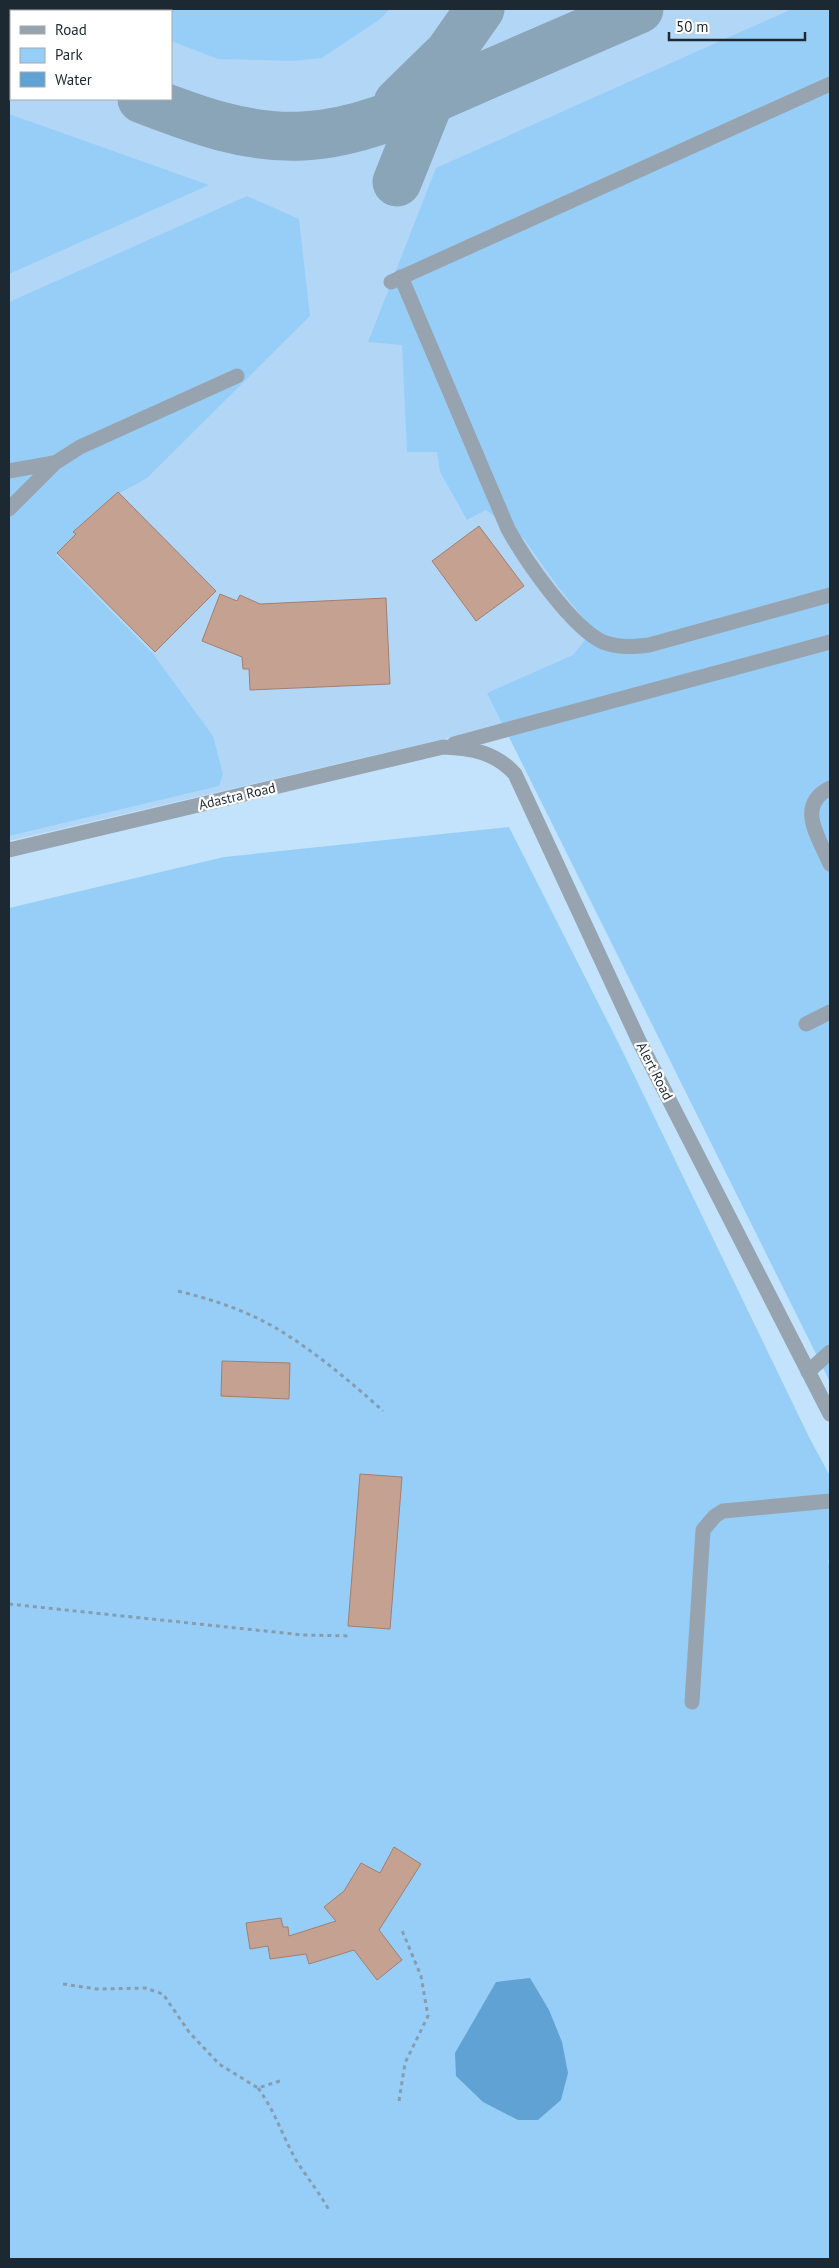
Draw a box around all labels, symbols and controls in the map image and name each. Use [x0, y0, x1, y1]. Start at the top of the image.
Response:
legend [10, 10, 172, 100]
scale bar [669, 10, 805, 42]
text: 50 m [676, 17, 709, 36]
text: Road [55, 20, 87, 39]
text: Park [55, 45, 83, 64]
text: Water [55, 70, 92, 89]
street label: Adastra Road [197, 778, 277, 814]
street label: Alert Road [633, 1039, 677, 1103]

